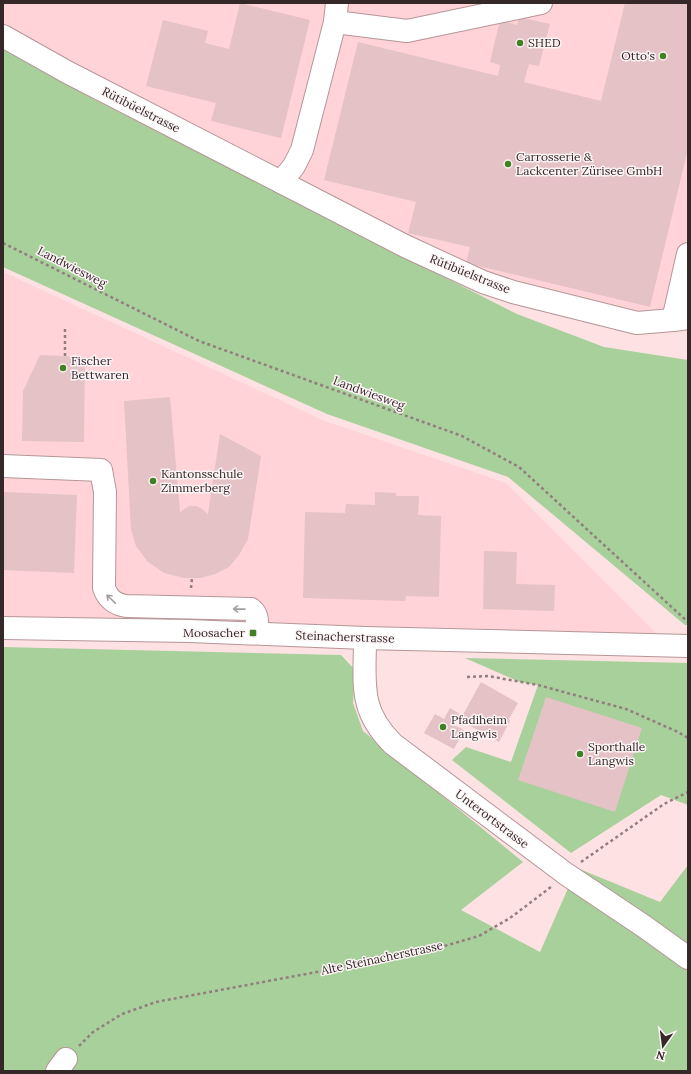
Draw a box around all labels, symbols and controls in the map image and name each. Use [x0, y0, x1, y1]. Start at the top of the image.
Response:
place label: SHED [528, 35, 561, 50]
marker: SHED [515, 38, 525, 48]
place label: Otto's [621, 48, 655, 63]
marker: Otto's [658, 51, 668, 61]
street label: Rütibüelstrasse [100, 83, 183, 136]
place label: Carrosserie & Lackcenter Zürisee GmbH [516, 149, 662, 178]
marker: Carrosserie & Lackcenter Zürisee GmbH [503, 159, 513, 169]
street label: Landwiesweg [35, 243, 110, 291]
street label: Rütibüelstrasse [428, 251, 513, 297]
place label: Fischer Bettwaren [71, 353, 129, 382]
marker: Fischer Bettwaren [58, 363, 68, 373]
street label: Landwiesweg [331, 373, 408, 413]
place label: Kantonsschule Zimmerberg [161, 466, 244, 495]
marker: Kantonsschule Zimmerberg [148, 476, 158, 486]
one-way arrow [106, 594, 116, 604]
one-way arrow [233, 605, 246, 613]
place label: Moosacher [183, 625, 246, 640]
street label: Steinacherstrasse [295, 627, 395, 646]
marker: Moosacher [248, 628, 258, 638]
place label: Pfadiheim Langwis [451, 712, 507, 741]
marker: Pfadiheim Langwis [438, 722, 448, 732]
place label: Sporthalle Langwis [588, 739, 646, 768]
marker: Sporthalle Langwis [575, 749, 585, 759]
street label: Unterortstrasse [452, 786, 533, 852]
street label: Alte Steinacherstrasse [319, 937, 445, 978]
north arrow [643, 1026, 683, 1066]
text: N [654, 1048, 666, 1064]

